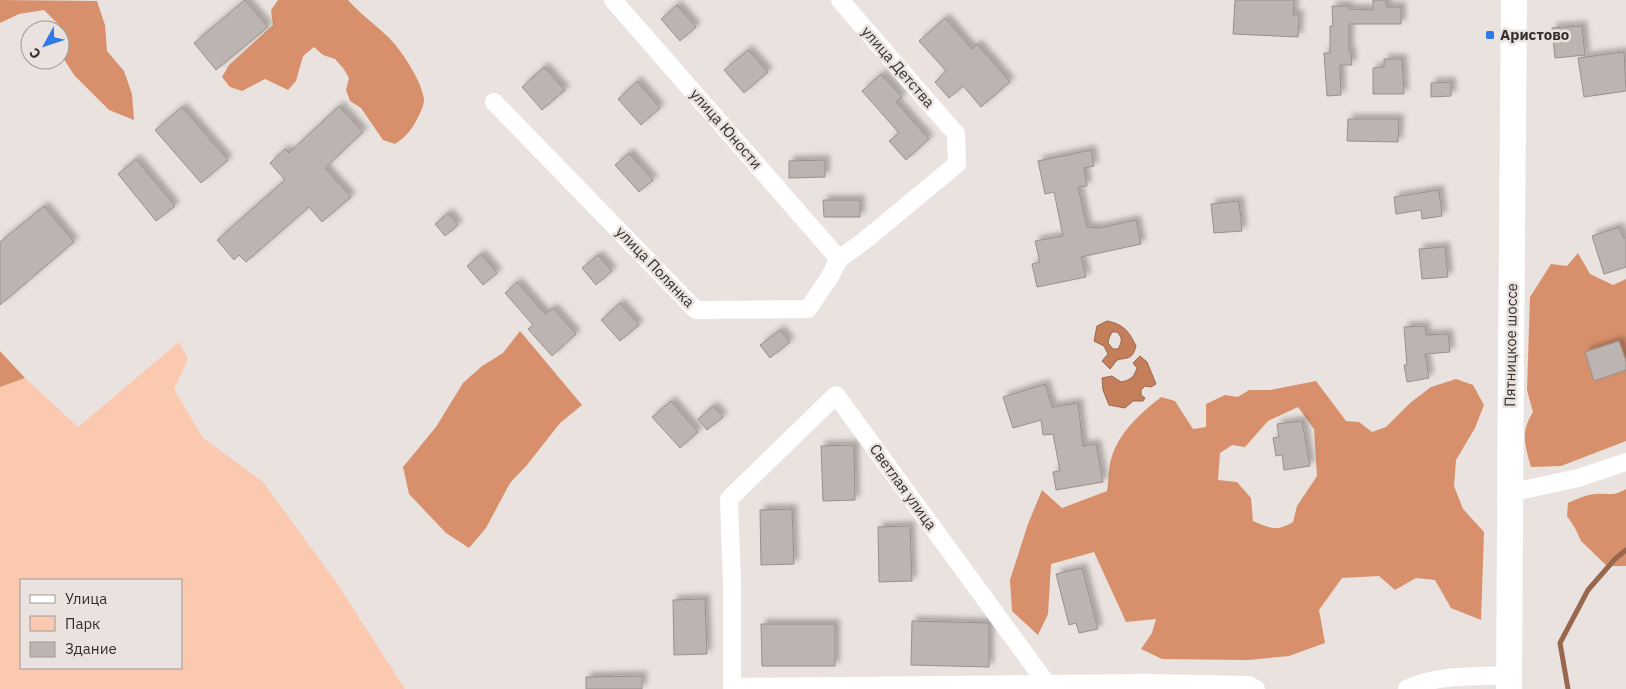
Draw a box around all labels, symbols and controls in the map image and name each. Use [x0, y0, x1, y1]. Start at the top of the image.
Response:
north arrow [20, 20, 70, 70]
street label: улица Детства [858, 22, 939, 111]
place label: Аристово [1500, 25, 1569, 44]
marker: Аристово [1484, 29, 1496, 41]
text: С [25, 44, 45, 63]
street label: улица Юности [686, 85, 766, 173]
street label: улица Полянка [612, 222, 699, 311]
street label: Пятницкое шоссе [1500, 283, 1521, 407]
street label: Светлая улица [866, 440, 941, 534]
legend [20, 579, 182, 669]
text: Улица [65, 589, 107, 608]
text: Парк [65, 614, 100, 633]
text: Здание [65, 639, 117, 658]

